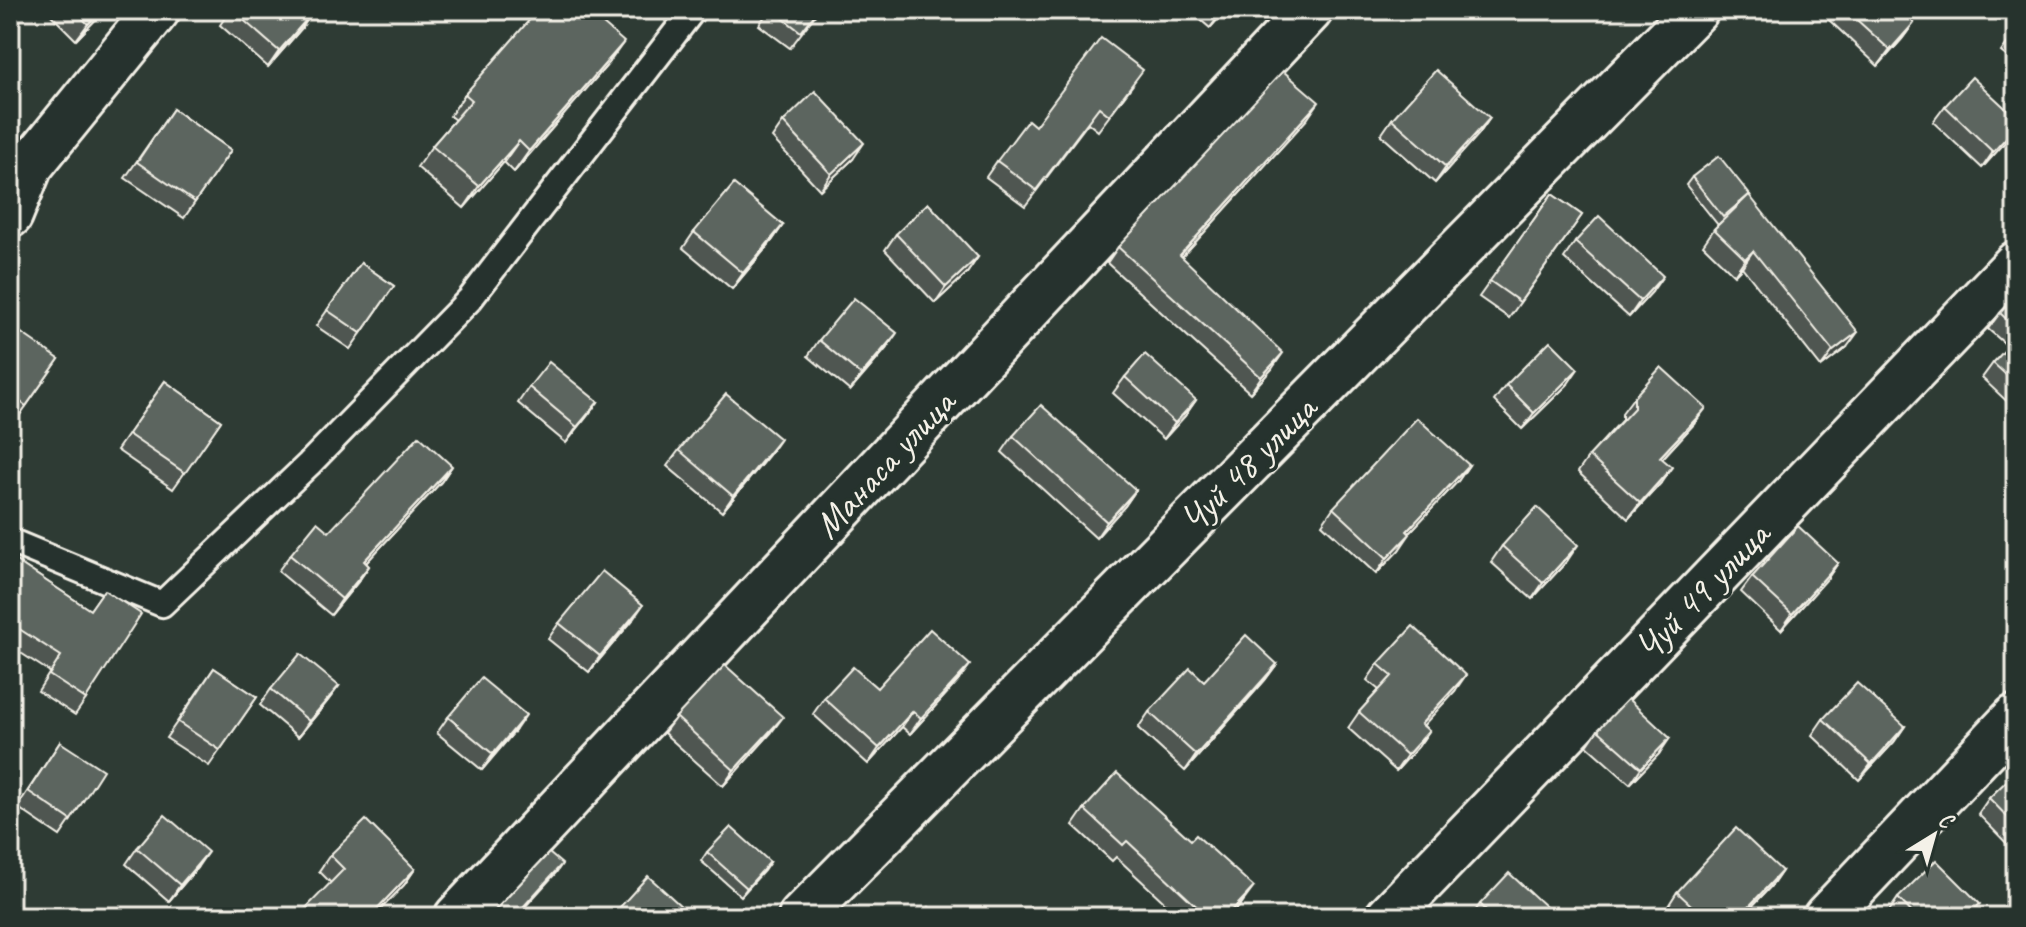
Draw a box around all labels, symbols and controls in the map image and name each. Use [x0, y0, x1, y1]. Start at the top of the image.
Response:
street label: Манаса улица [803, 377, 967, 548]
street label: Чуй 48 улица [1170, 383, 1329, 542]
street label: Чуй 49 улица [1625, 510, 1782, 670]
north arrow [1894, 795, 1974, 875]
text: С [1933, 805, 1961, 836]

